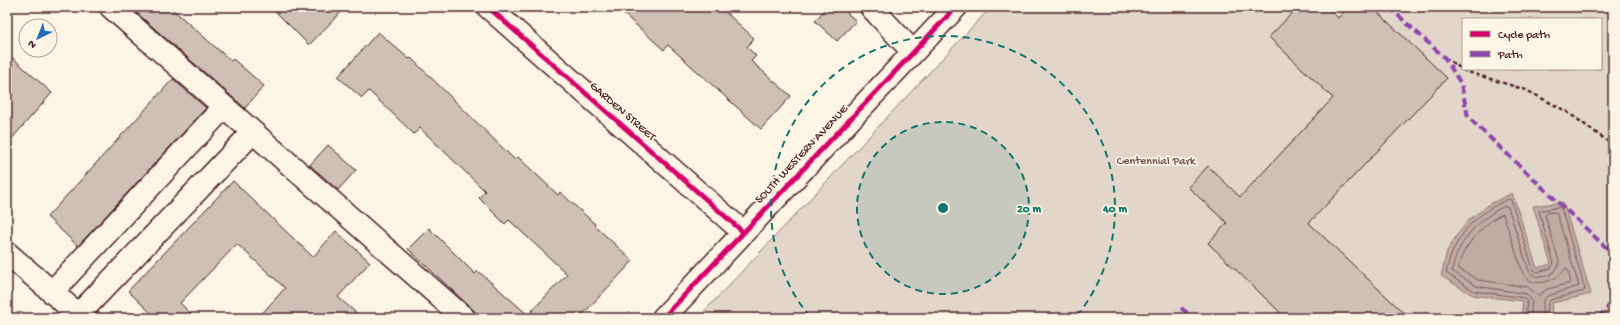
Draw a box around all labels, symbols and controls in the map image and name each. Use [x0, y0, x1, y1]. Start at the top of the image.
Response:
north arrow [18, 18, 58, 58]
legend [1462, 18, 1602, 70]
text: Cycle path [1498, 29, 1551, 43]
text: N [26, 37, 39, 51]
text: Path [1497, 49, 1523, 63]
street label: GARDEN STREET [586, 80, 659, 145]
street label: SOUTH WESTERN AVENUE [753, 102, 852, 207]
park label: Centennial Park [1117, 155, 1197, 169]
centre of rings [936, 201, 950, 215]
text: 20 m [1017, 203, 1042, 217]
text: 40 m [1102, 203, 1127, 217]

